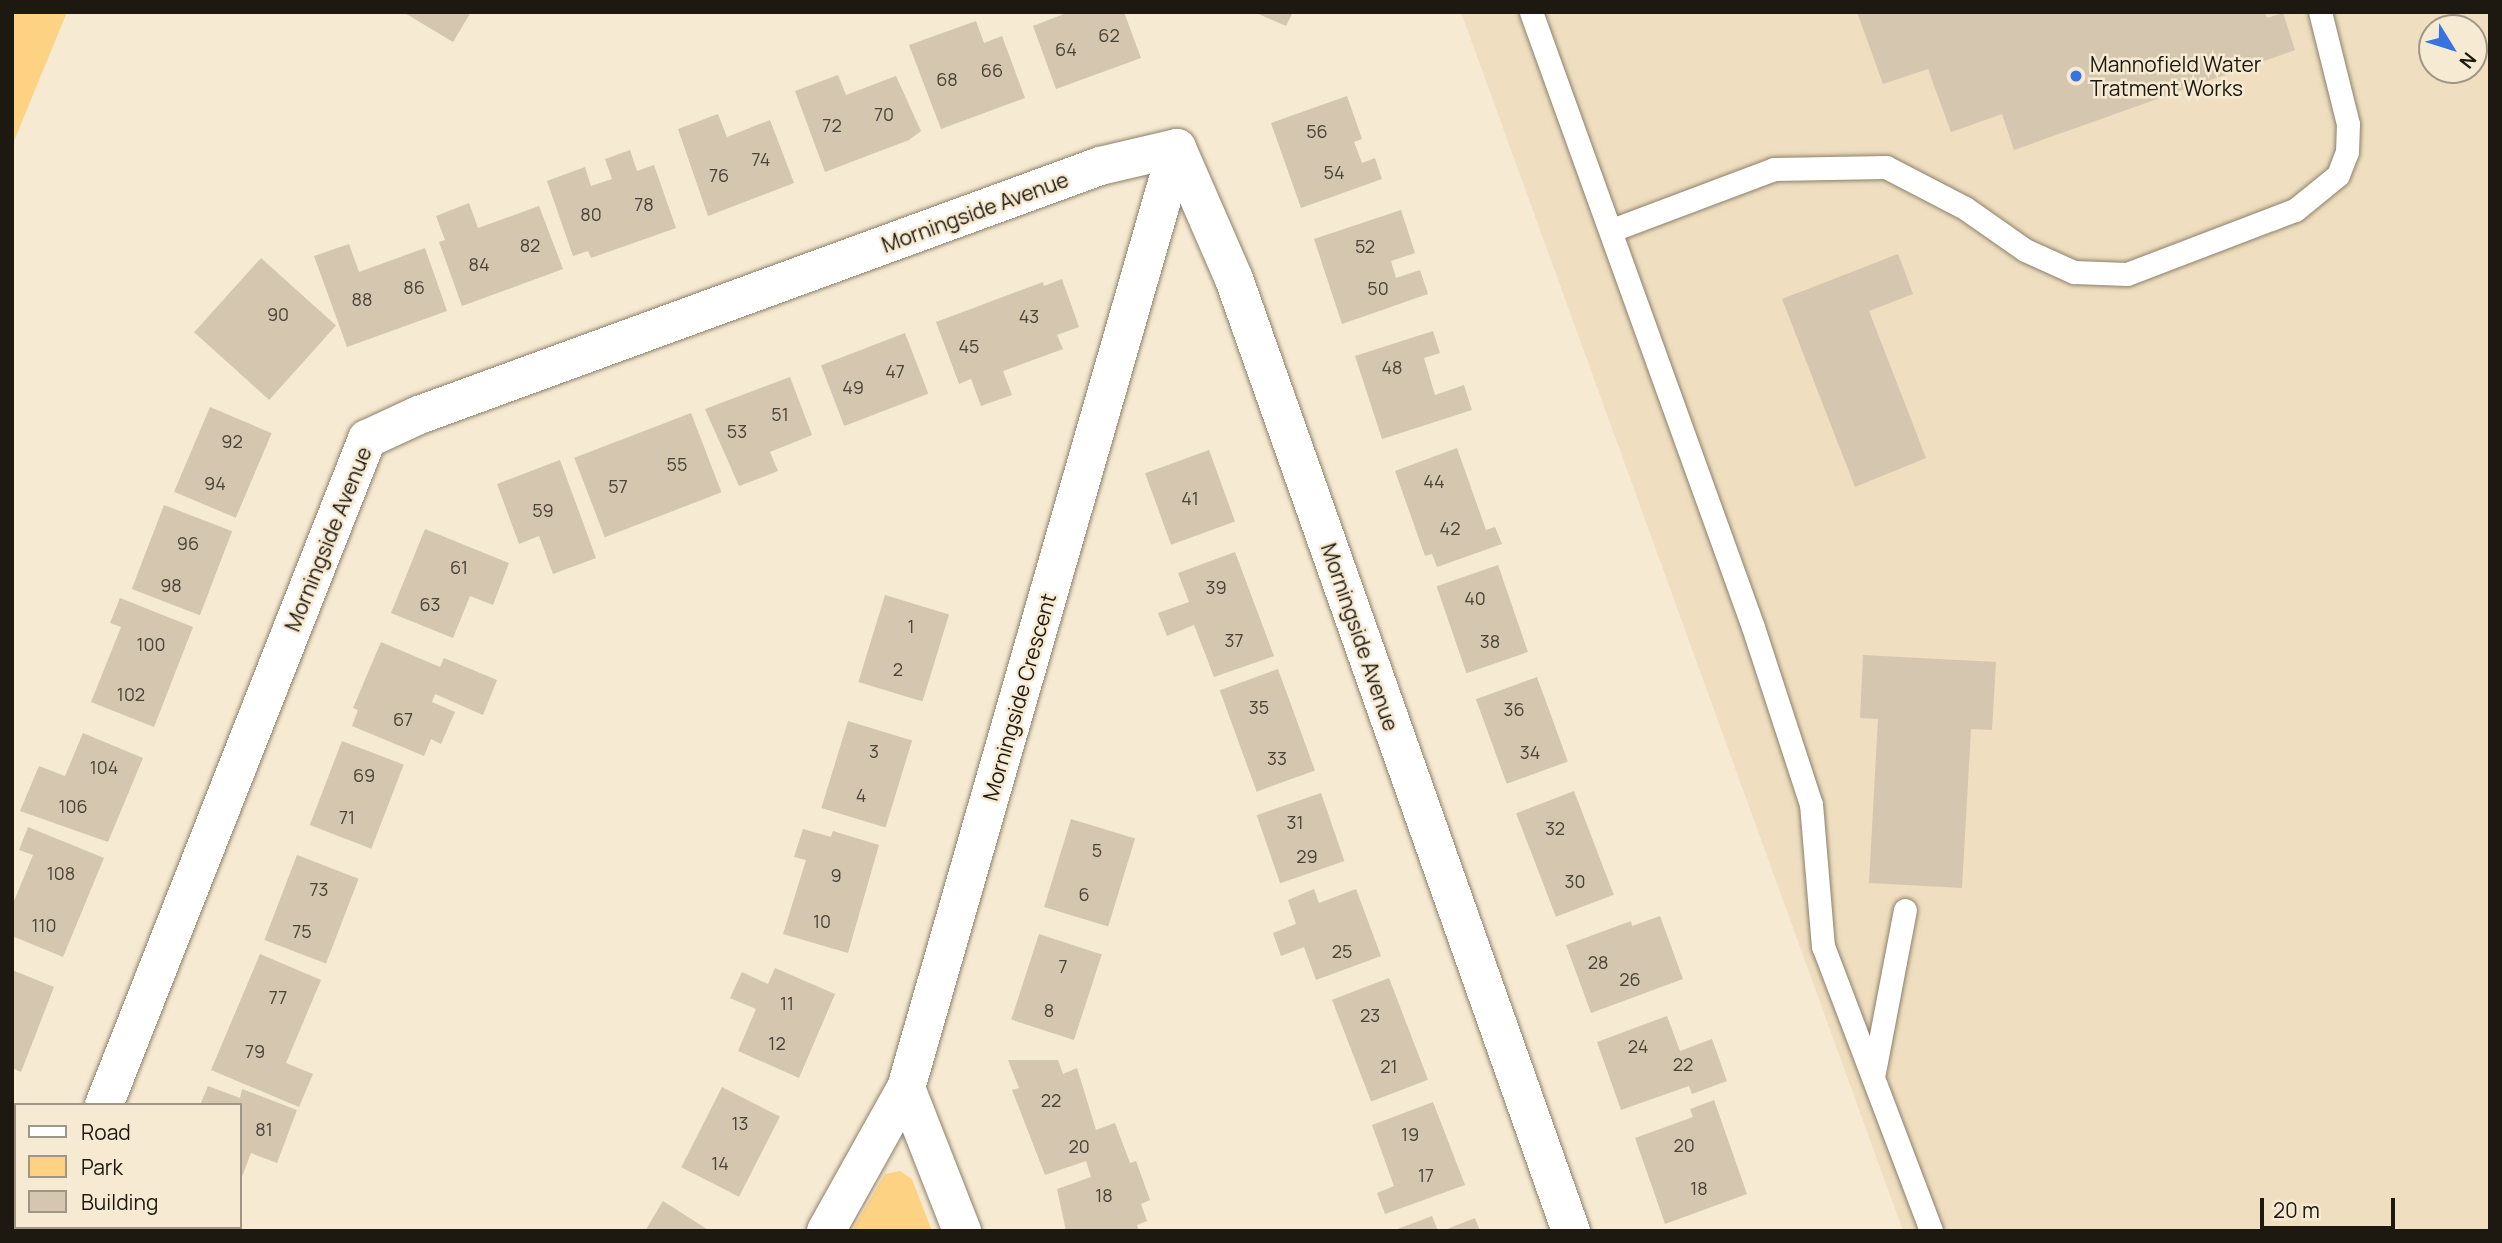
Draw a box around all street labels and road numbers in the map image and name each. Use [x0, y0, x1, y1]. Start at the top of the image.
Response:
street label: Morningside Avenue [878, 167, 1072, 257]
street label: Morningside Avenue [279, 443, 377, 635]
street label: Morningside Avenue [1316, 540, 1404, 734]
street label: Morningside Crescent [977, 590, 1061, 804]

